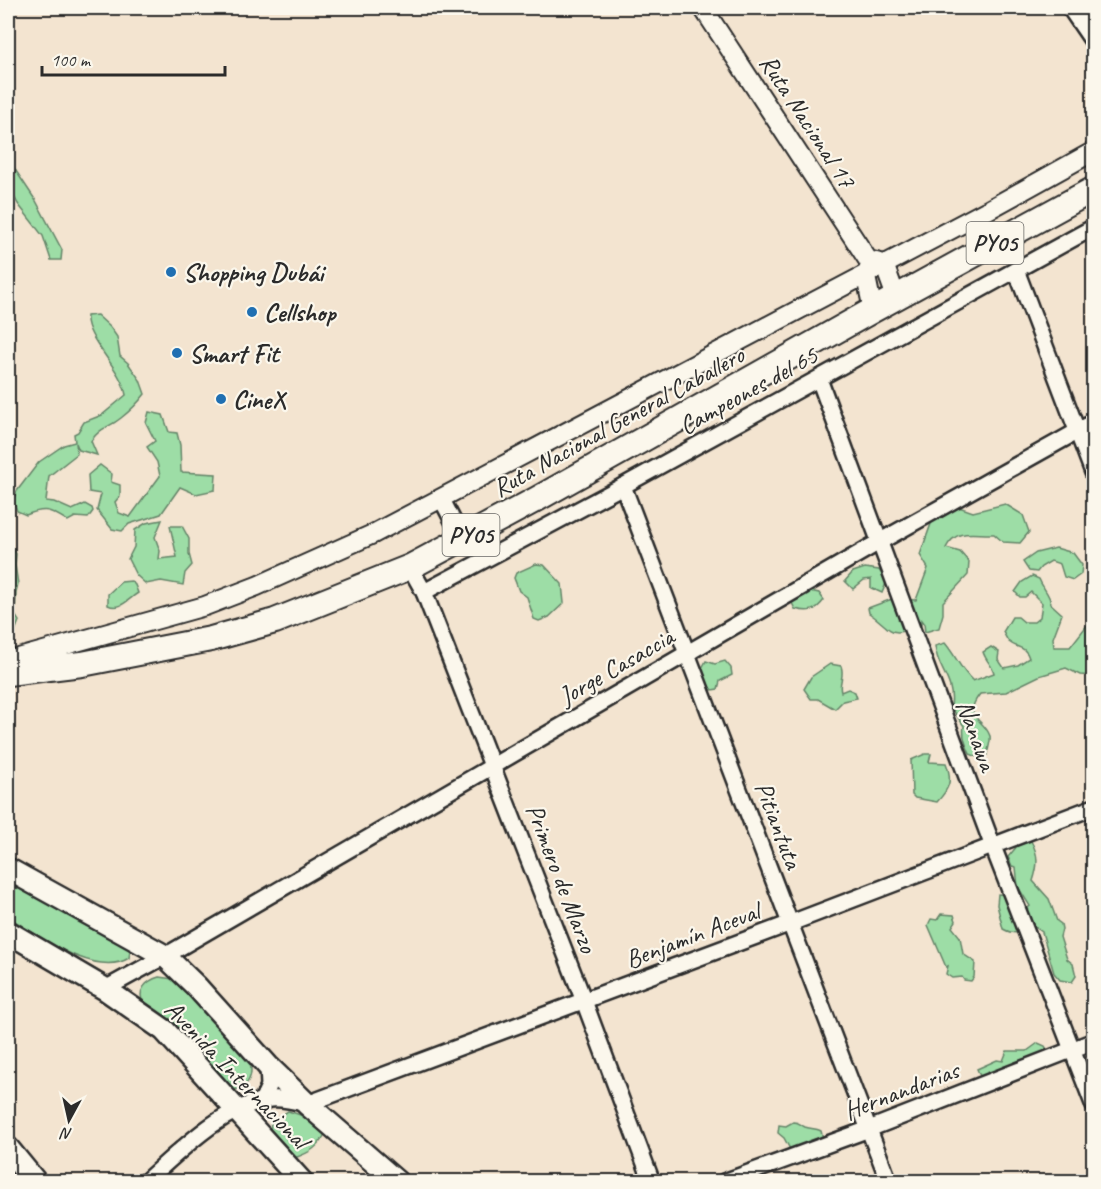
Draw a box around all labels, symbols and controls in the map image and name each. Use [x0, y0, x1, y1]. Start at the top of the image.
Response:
scale bar [42, 39, 225, 77]
street label: Ruta Nacional 17 [752, 48, 864, 196]
text: 100 m [51, 49, 92, 71]
road number: PY05 [966, 222, 1024, 264]
place label: Shopping Dubái [183, 256, 327, 289]
marker: Shopping Dubái [164, 265, 178, 279]
place label: Cellshop [264, 296, 337, 329]
marker: Cellshop [245, 305, 259, 319]
place label: Smart Fit [189, 337, 281, 370]
street label: Ruta Nacional General Caballero [487, 338, 752, 504]
street label: Campeones del 65 [673, 338, 825, 442]
marker: Smart Fit [170, 346, 184, 360]
place label: CineX [233, 383, 288, 416]
marker: CineX [214, 392, 228, 406]
road number: PY05 [442, 514, 500, 556]
street label: Jorge Casaccia [551, 619, 682, 714]
street label: Nanawa [949, 695, 1005, 777]
street label: Pitiantuta [747, 777, 811, 875]
street label: Primero de Marzo [518, 799, 606, 959]
street label: Benjamín Aceval [621, 893, 768, 976]
street label: Avenida Internacional [157, 993, 319, 1159]
street label: Hernandarias [839, 1053, 965, 1127]
north arrow [39, 1090, 99, 1150]
text: N [58, 1123, 73, 1144]

